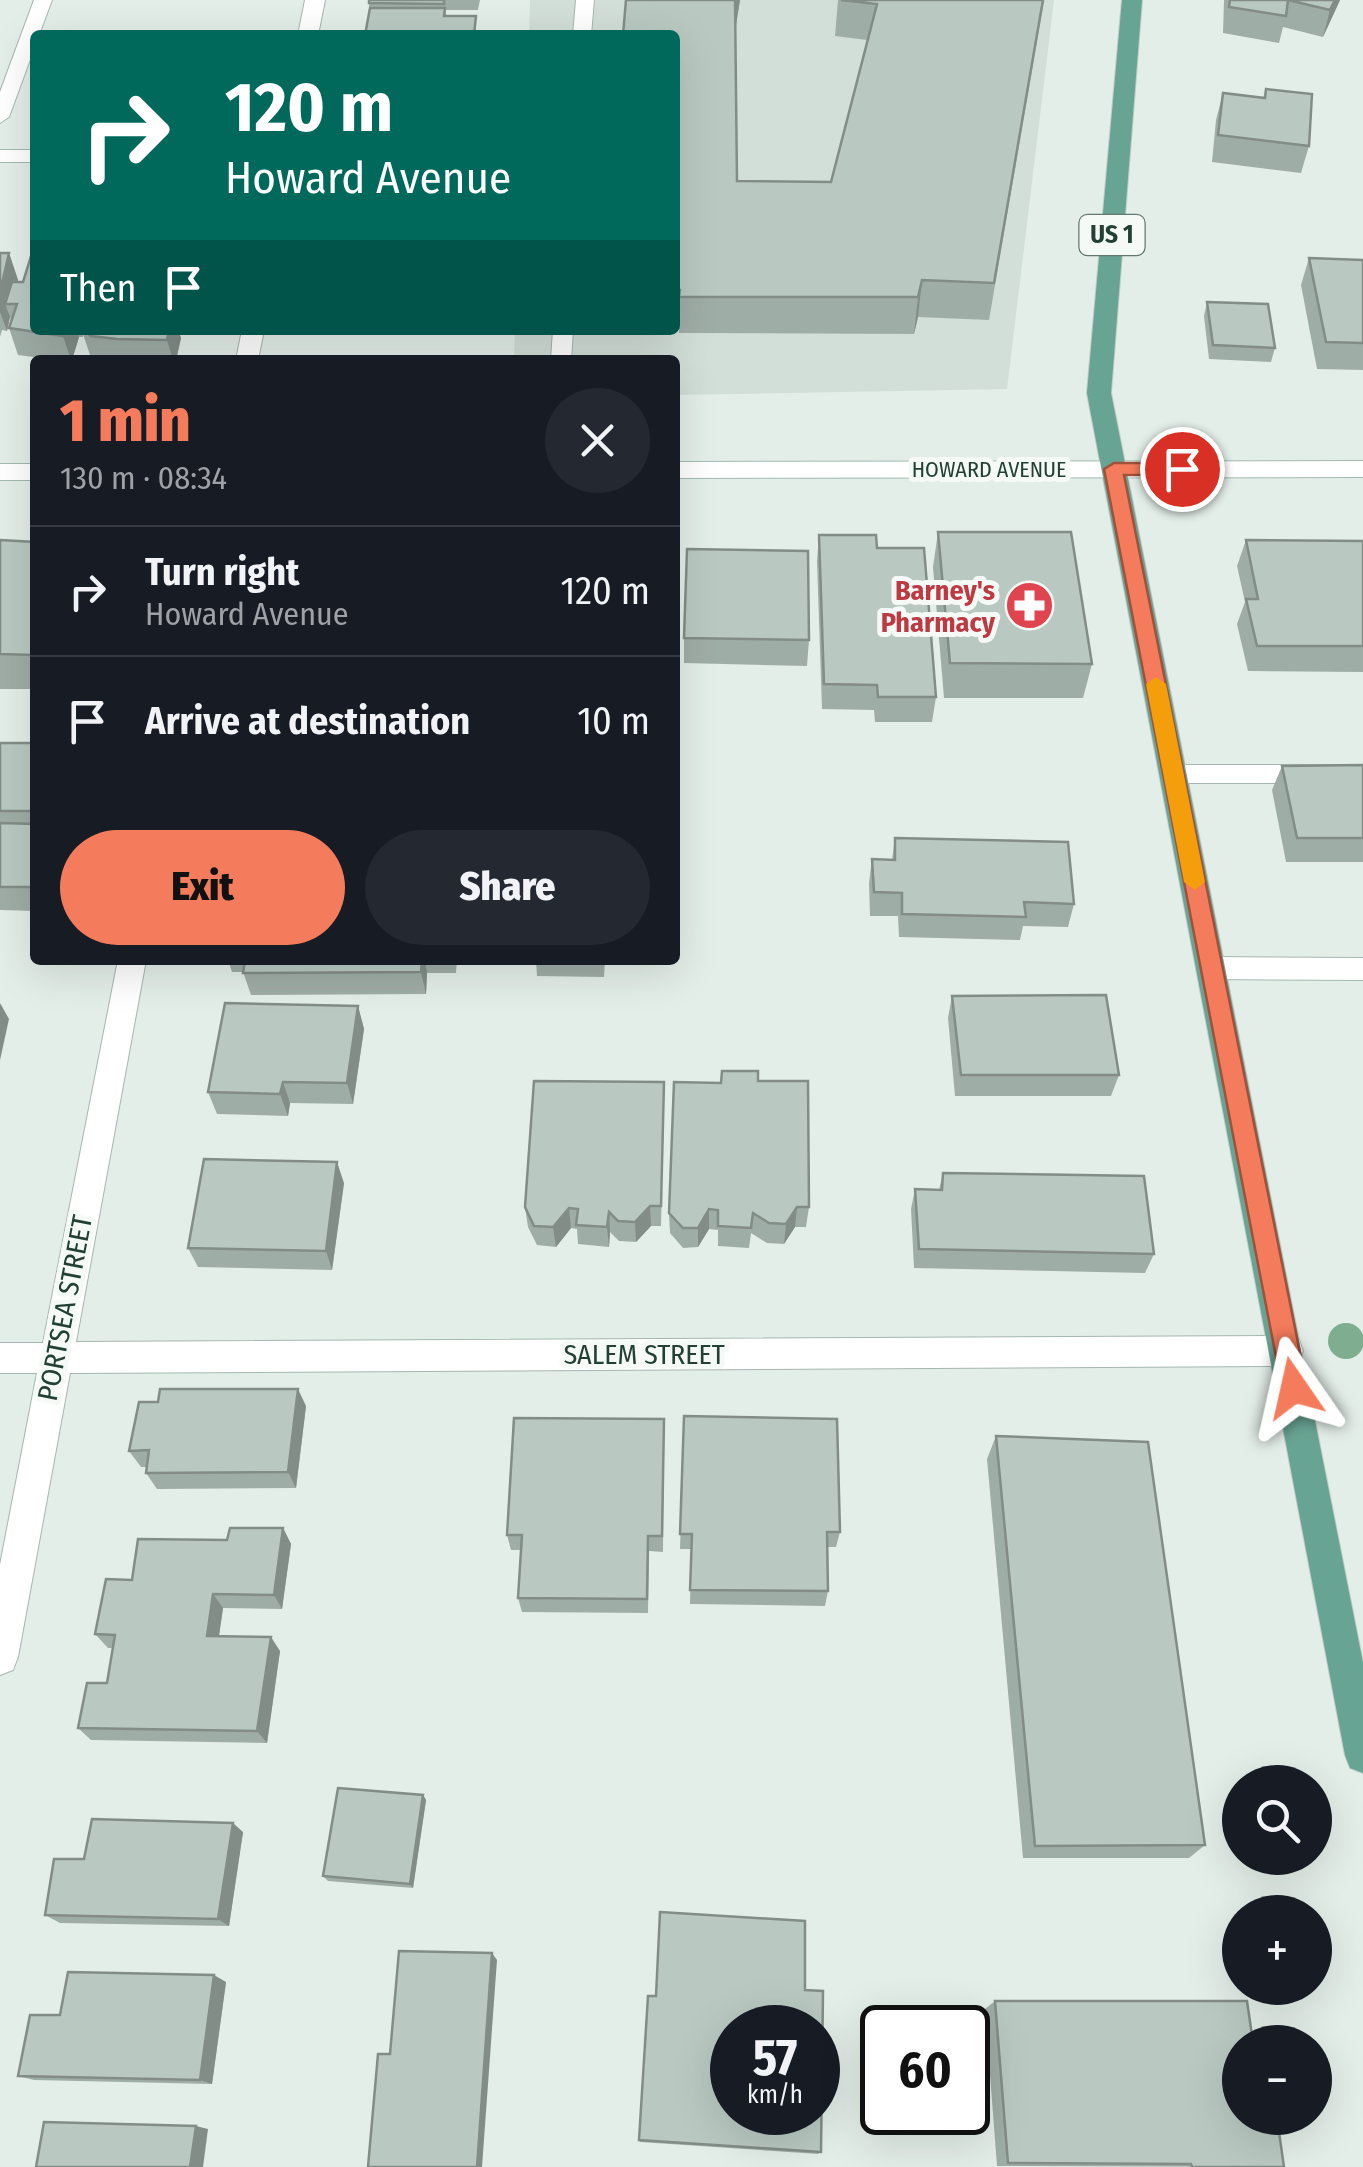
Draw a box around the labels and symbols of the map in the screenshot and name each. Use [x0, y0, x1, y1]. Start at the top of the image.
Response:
road number: US 1 [1080, 215, 1144, 255]
pin [1140, 427, 1225, 512]
street label: HOWARD AVENUE [912, 456, 1066, 483]
place label: Barney's Pharmacy [881, 574, 996, 639]
pharmacy icon: Barney's Pharmacy [1004, 580, 1056, 632]
street label: PORTSEA STREET [31, 1212, 99, 1404]
position arrow [1242, 1336, 1346, 1440]
street label: SALEM STREET [563, 1338, 725, 1371]
speed limit sign: 60 [860, 2005, 990, 2135]

